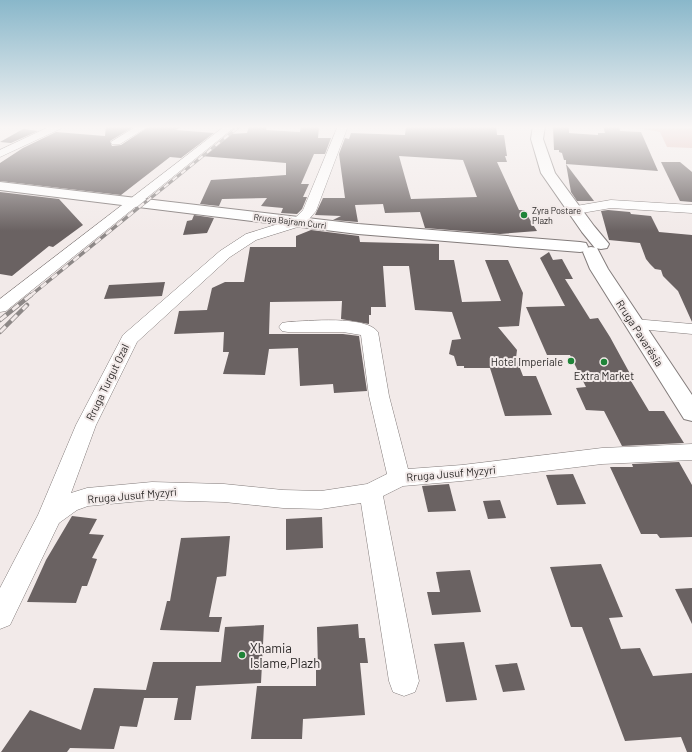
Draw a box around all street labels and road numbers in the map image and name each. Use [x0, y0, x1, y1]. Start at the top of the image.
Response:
street label: Rruga Bajram Curri [253, 211, 327, 231]
street label: Rruga Pavarësia [614, 297, 666, 369]
street label: Rruga Turgut Ozal [83, 342, 131, 422]
street label: Rruga Jusuf Myzyri [406, 463, 496, 483]
street label: Rruga Jusuf Myzyri [87, 485, 177, 505]

